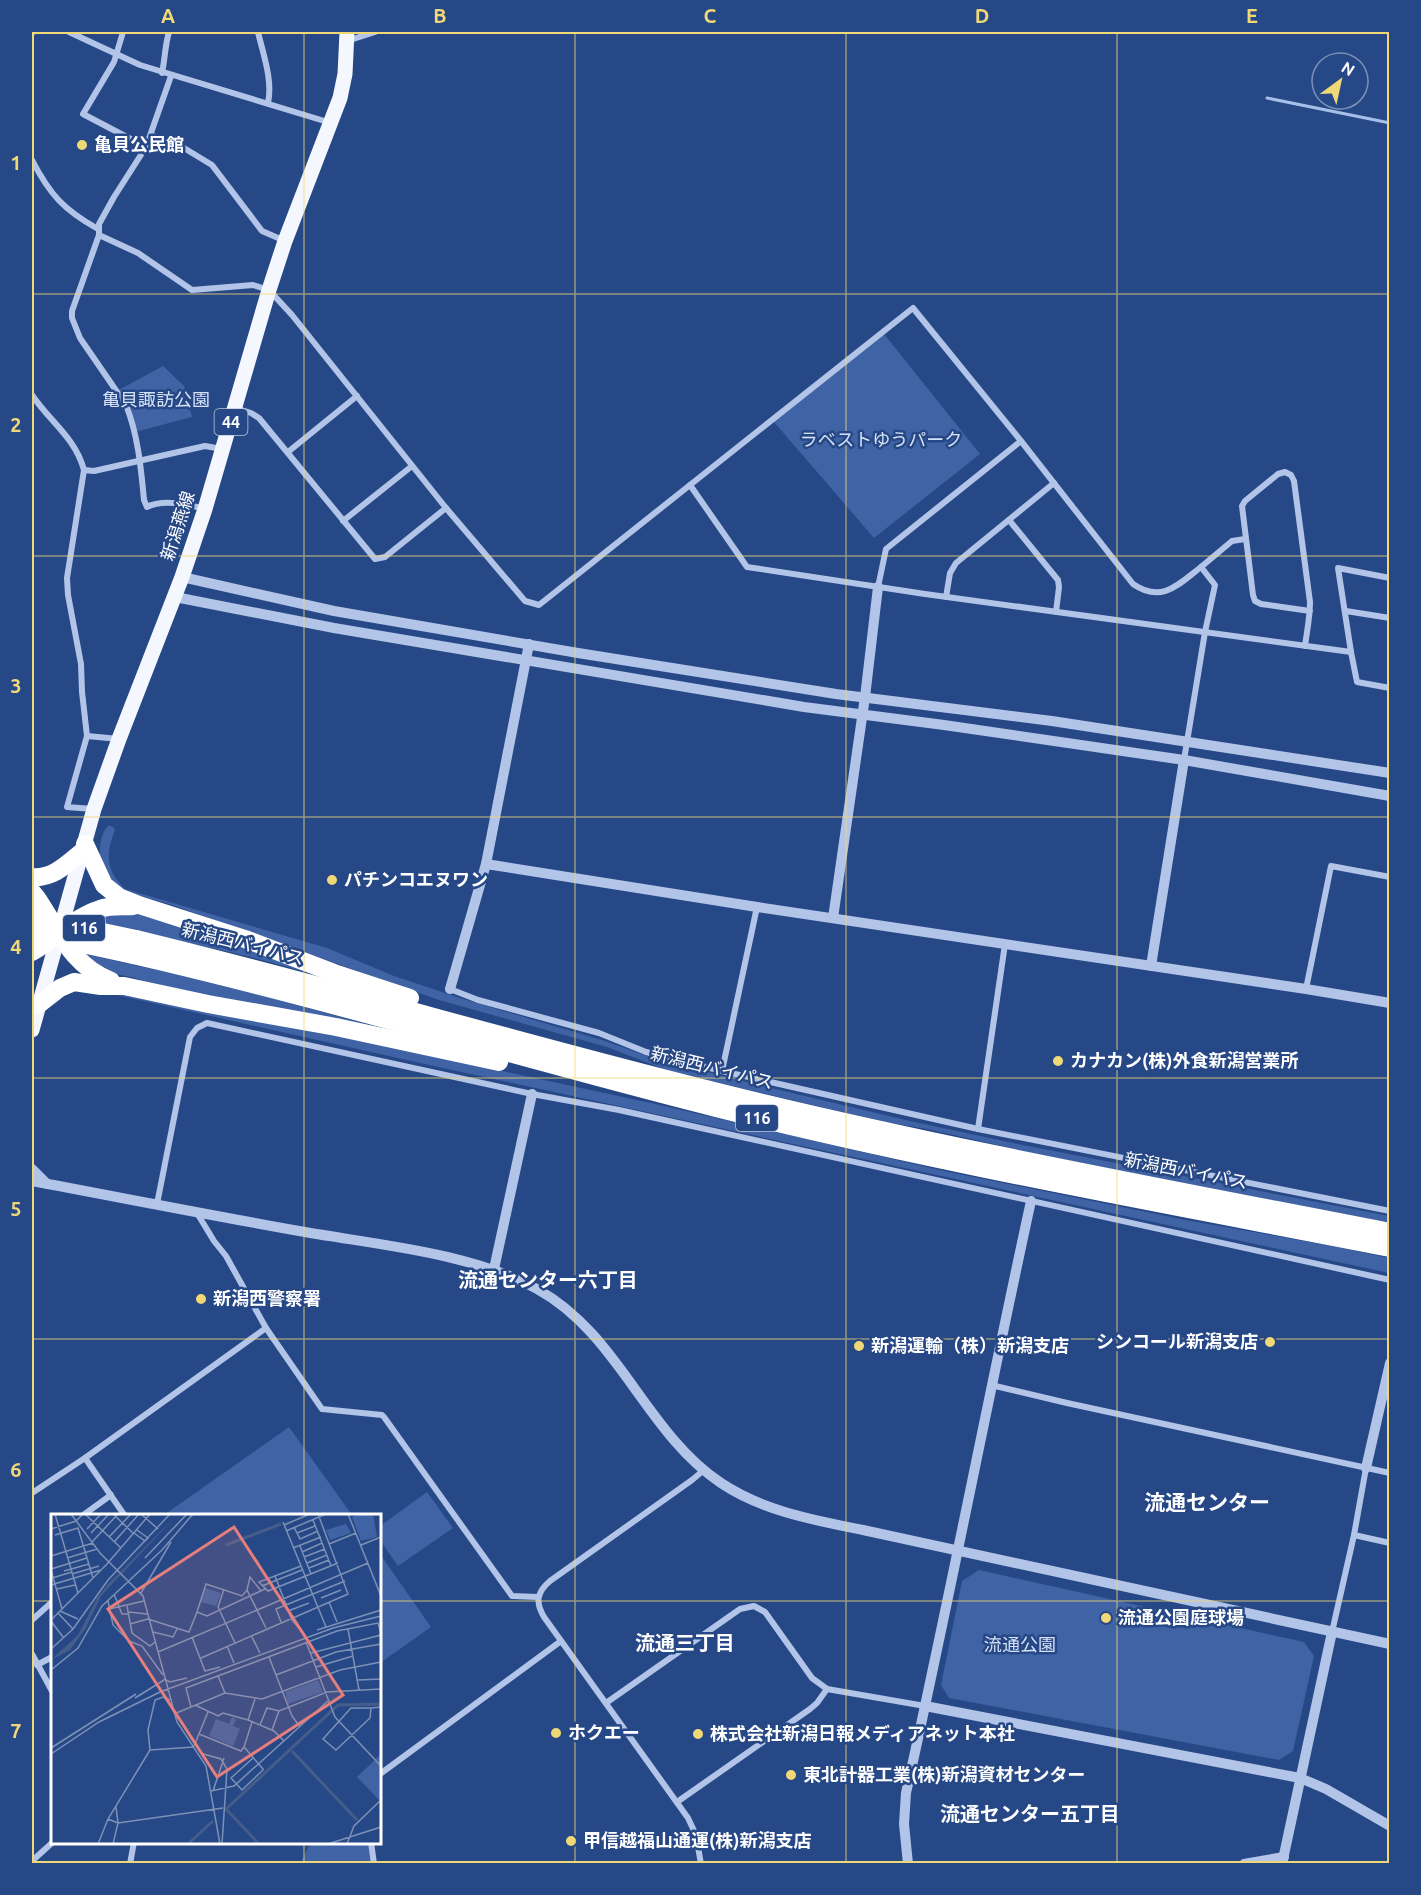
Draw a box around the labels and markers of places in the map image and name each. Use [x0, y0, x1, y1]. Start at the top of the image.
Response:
place label: 亀貝公民館 [94, 134, 184, 154]
marker: 亀貝公民館 [75, 138, 89, 152]
place label: パチンコエヌワン [344, 869, 488, 889]
marker: パチンコエヌワン [325, 873, 339, 887]
place label: カナカン(株)外食新潟営業所 [1070, 1050, 1298, 1071]
marker: カナカン(株)外食新潟営業所 [1051, 1054, 1065, 1068]
place label: 新潟西警察署 [213, 1288, 321, 1308]
marker: 新潟西警察署 [194, 1292, 208, 1306]
place label: シンコール新潟支店 [1096, 1331, 1258, 1351]
place label: 新潟運輸（株）新潟支店 [871, 1335, 1069, 1355]
marker: シンコール新潟支店 [1263, 1335, 1277, 1349]
marker: 新潟運輸（株）新潟支店 [852, 1339, 866, 1353]
place label: 流通公園庭球場 [1118, 1607, 1244, 1627]
marker: 流通公園庭球場 [1099, 1611, 1113, 1625]
place label: ホクエー [568, 1722, 640, 1742]
place label: 株式会社新潟日報メディアネット本社 [710, 1723, 1015, 1743]
marker: ホクエー [549, 1726, 563, 1740]
marker: 株式会社新潟日報メディアネット本社 [691, 1727, 705, 1741]
place label: 東北計器工業(株)新潟資材センター [803, 1764, 1085, 1785]
marker: 東北計器工業(株)新潟資材センター [784, 1768, 798, 1782]
place label: 甲信越福山通運(株)新潟支店 [583, 1830, 811, 1851]
marker: 甲信越福山通運(株)新潟支店 [564, 1834, 578, 1848]

